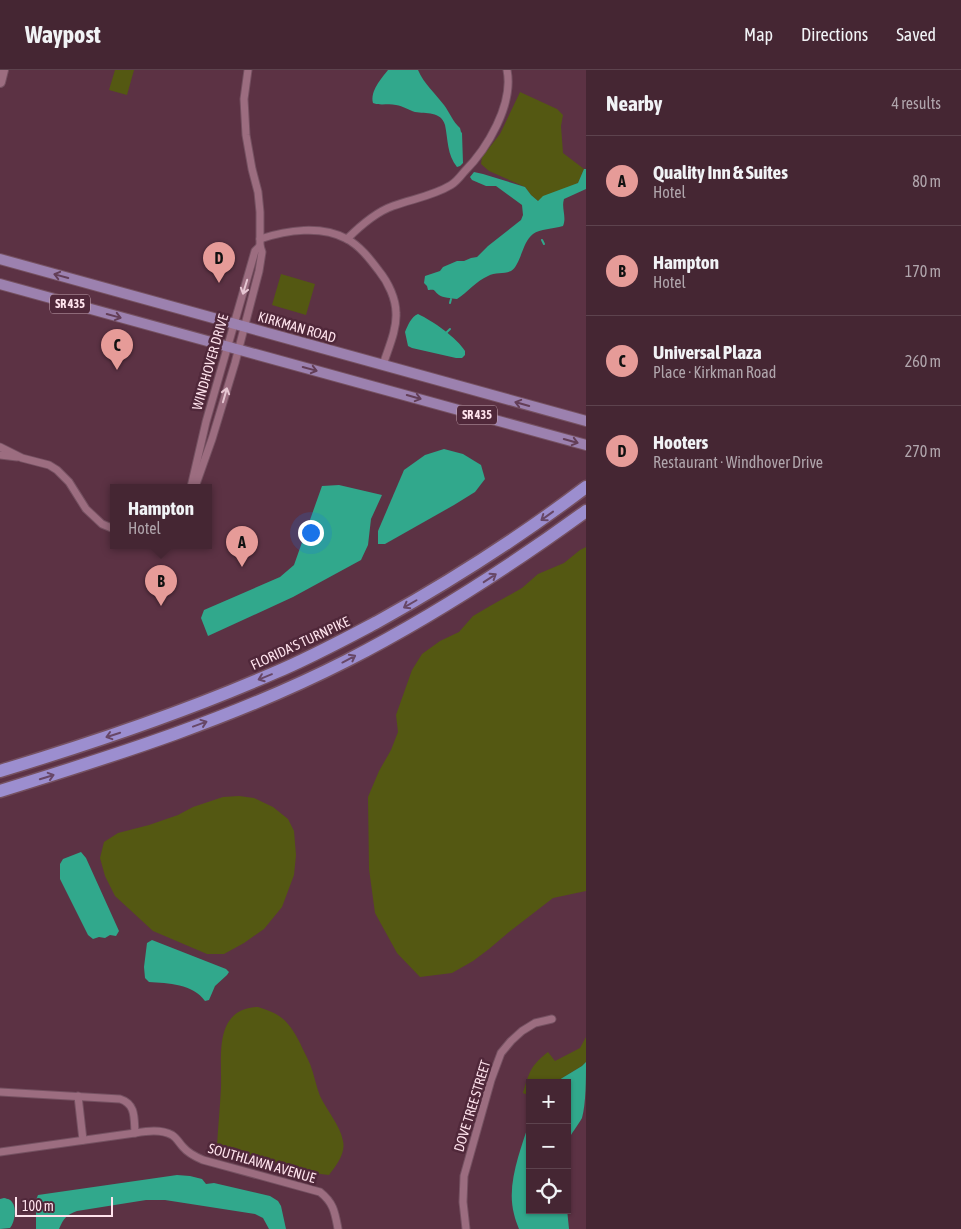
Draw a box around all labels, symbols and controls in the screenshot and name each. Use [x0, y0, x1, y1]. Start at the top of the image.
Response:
text: Waypost [25, 21, 101, 48]
text: Map [744, 24, 773, 45]
text: Directions [801, 24, 868, 45]
text: Saved [896, 24, 936, 45]
text: Nearby [606, 91, 662, 115]
text: 4 results [891, 94, 941, 112]
text: Quality Inn & Suites [653, 161, 788, 183]
text: A [618, 172, 626, 190]
text: 80 m [912, 172, 941, 190]
text: Hotel [653, 183, 686, 201]
pin: D [203, 242, 235, 283]
text: Hampton [653, 251, 719, 273]
text: B [618, 262, 626, 280]
text: 170 m [905, 262, 941, 280]
one-way arrow [53, 270, 69, 280]
text: Hotel [653, 273, 686, 291]
one-way arrow [239, 279, 249, 295]
road number: SR 435 [50, 294, 90, 313]
street label: KIRKMAN ROAD [256, 308, 338, 346]
one-way arrow [106, 312, 122, 321]
street label: WINDHOVER DRIVE [189, 312, 231, 412]
pin: C [101, 329, 133, 370]
text: Universal Plaza [653, 341, 762, 363]
text: C [618, 352, 626, 370]
text: 260 m [905, 352, 941, 370]
text: Place · Kirkman Road [653, 363, 776, 381]
one-way arrow [301, 365, 317, 375]
one-way arrow [221, 387, 231, 403]
one-way arrow [406, 393, 422, 403]
one-way arrow [515, 398, 531, 408]
road number: SR 435 [457, 406, 497, 424]
text: Hooters [653, 431, 708, 453]
one-way arrow [563, 437, 579, 446]
text: D [618, 442, 626, 460]
text: 270 m [905, 442, 941, 460]
text: Restaurant · Windhover Drive [653, 453, 823, 471]
popup [110, 484, 212, 549]
text: Hampton [128, 497, 194, 519]
one-way arrow [540, 511, 554, 521]
text: Hotel [128, 519, 161, 537]
your location [298, 520, 324, 546]
pin: A [226, 526, 258, 567]
pin: B [145, 565, 177, 606]
one-way arrow [482, 573, 496, 583]
one-way arrow [403, 599, 417, 609]
street label: FLORIDA'S TURNPIKE [248, 613, 352, 673]
one-way arrow [341, 654, 356, 663]
one-way arrow [258, 673, 273, 683]
one-way arrow [192, 719, 207, 728]
one-way arrow [106, 731, 121, 740]
one-way arrow [38, 772, 54, 782]
street label: DOVE TREE STREET [451, 1058, 493, 1154]
map controls [526, 1079, 571, 1214]
button: + [526, 1079, 571, 1124]
button: − [526, 1124, 571, 1169]
street label: SOUTHLAWN AVENUE [207, 1140, 317, 1186]
button: locate [526, 1169, 571, 1214]
scale bar [15, 1194, 112, 1217]
text: 100 m [22, 1198, 54, 1214]

